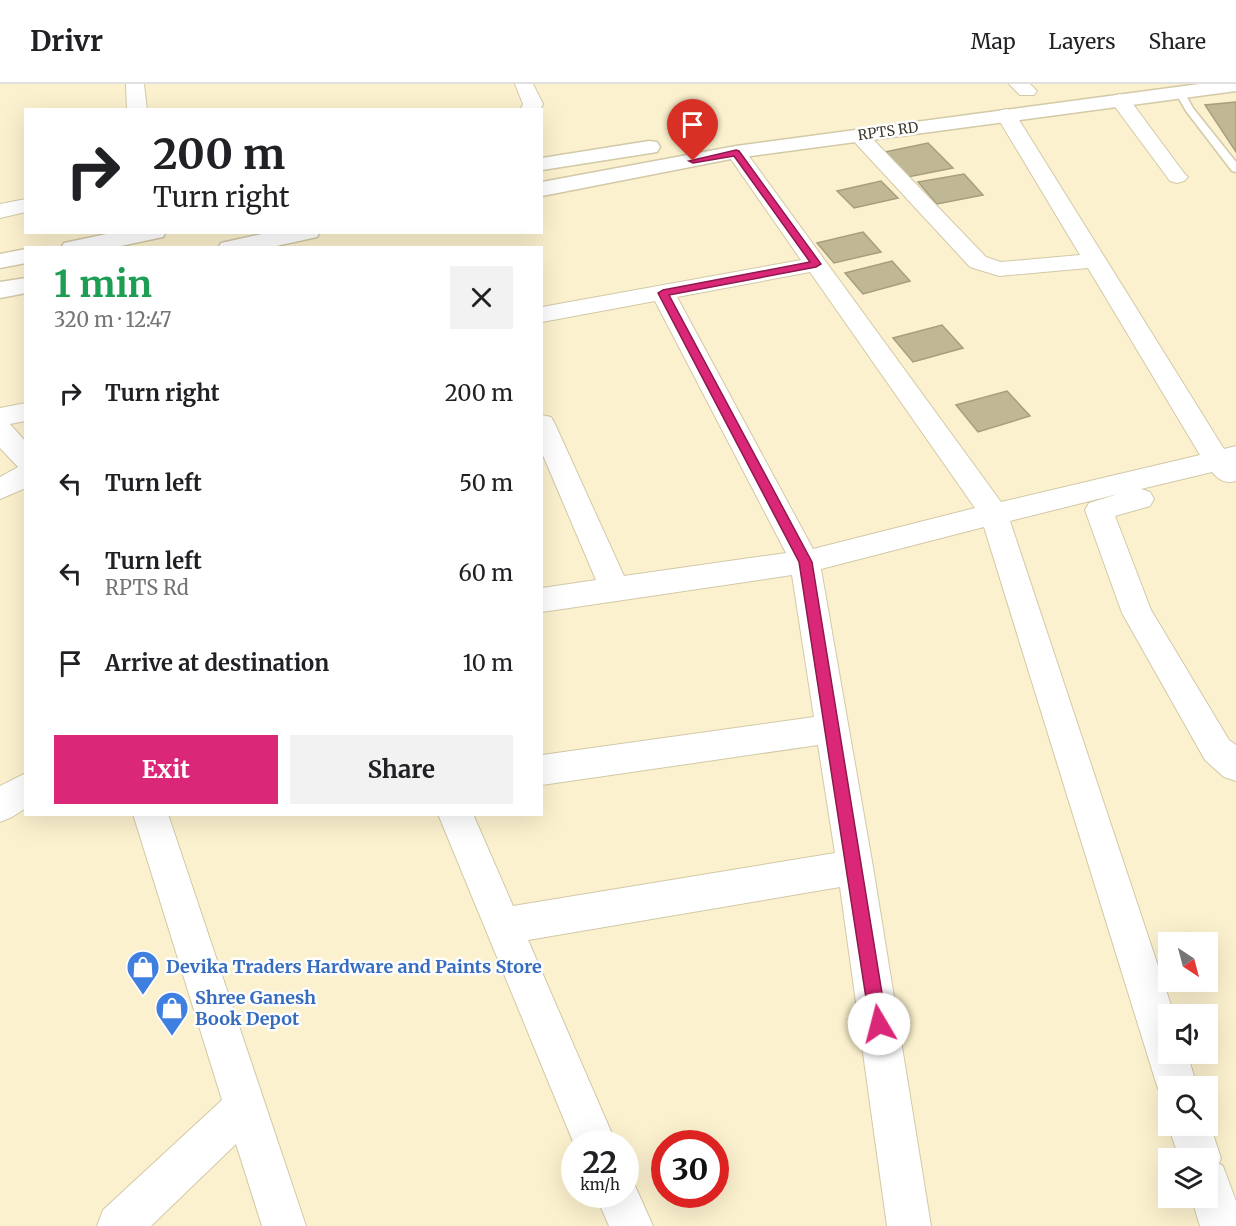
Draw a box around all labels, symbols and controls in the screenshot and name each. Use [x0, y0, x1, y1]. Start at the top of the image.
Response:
text: Drivr [30, 23, 103, 59]
text: Map [971, 28, 1016, 55]
text: Layers [1049, 28, 1116, 55]
text: Share [1149, 28, 1206, 55]
pin [667, 99, 718, 161]
icon: arrive [676, 108, 709, 141]
street label: RPTS RD [857, 118, 920, 144]
text: 200 m [153, 128, 285, 180]
icon: right [54, 132, 132, 210]
text: Turn right [153, 180, 290, 214]
text: 1 min [54, 262, 152, 307]
button: close [450, 266, 513, 329]
text: 320 m · 12:47 [54, 307, 171, 332]
icon: right [54, 377, 87, 410]
text: Turn right [105, 379, 219, 407]
text: 200 m [445, 379, 513, 407]
icon: left [54, 467, 87, 500]
text: Turn left [105, 469, 202, 497]
text: 50 m [459, 469, 513, 497]
text: Turn left [105, 547, 202, 575]
icon: left [54, 557, 87, 590]
text: 60 m [459, 559, 513, 587]
text: RPTS Rd [105, 575, 189, 600]
icon: arrive [54, 647, 87, 680]
text: Arrive at destination [105, 649, 329, 677]
text: 10 m [463, 649, 513, 677]
button: Exit [54, 735, 278, 804]
button: Share [290, 735, 513, 804]
north arrow [1158, 932, 1218, 992]
map controls [1158, 932, 1218, 1208]
shop icon: Devika Traders Hardware and Paints Store [125, 949, 161, 996]
place label: Devika Traders Hardware and Paints Store [166, 955, 542, 978]
place label: Shree Ganesh Book Depot [195, 986, 316, 1030]
shop icon: Shree Ganesh Book Depot [154, 990, 190, 1037]
position arrow [847, 992, 911, 1056]
button: sound [1158, 1004, 1218, 1064]
button: search [1158, 1076, 1218, 1136]
speed limit sign: 30 [651, 1130, 729, 1208]
text: 22 [583, 1143, 617, 1181]
button: layers [1158, 1148, 1218, 1208]
text: km/h [580, 1175, 620, 1194]

